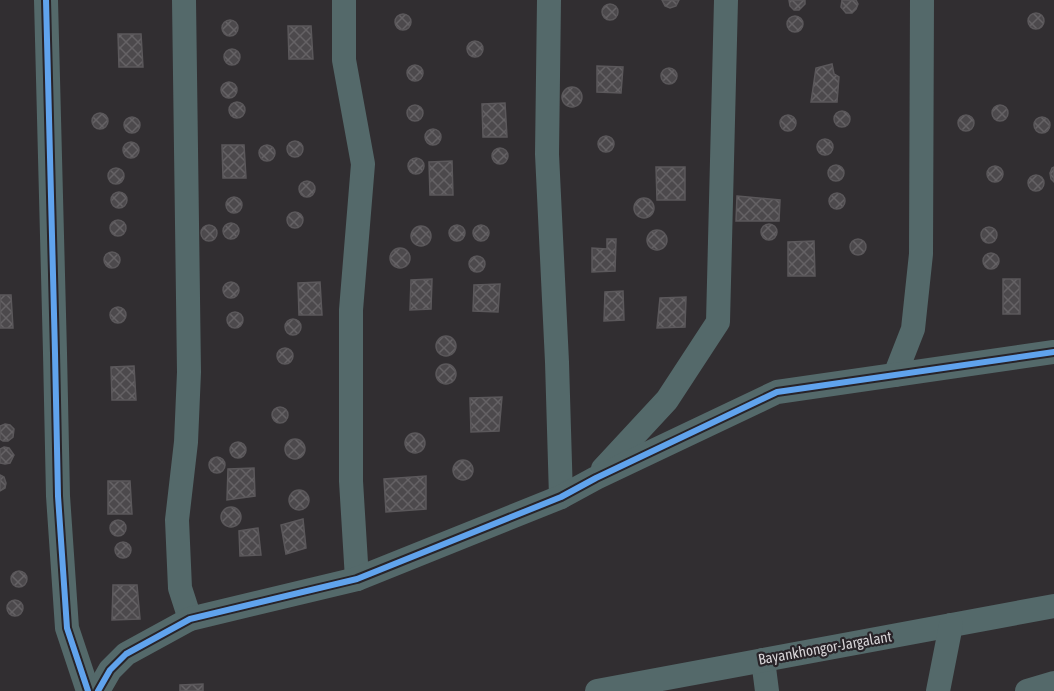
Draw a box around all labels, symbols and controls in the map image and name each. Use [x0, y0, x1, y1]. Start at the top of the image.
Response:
street label: Bayankhongor-Jargalant [757, 627, 893, 668]

